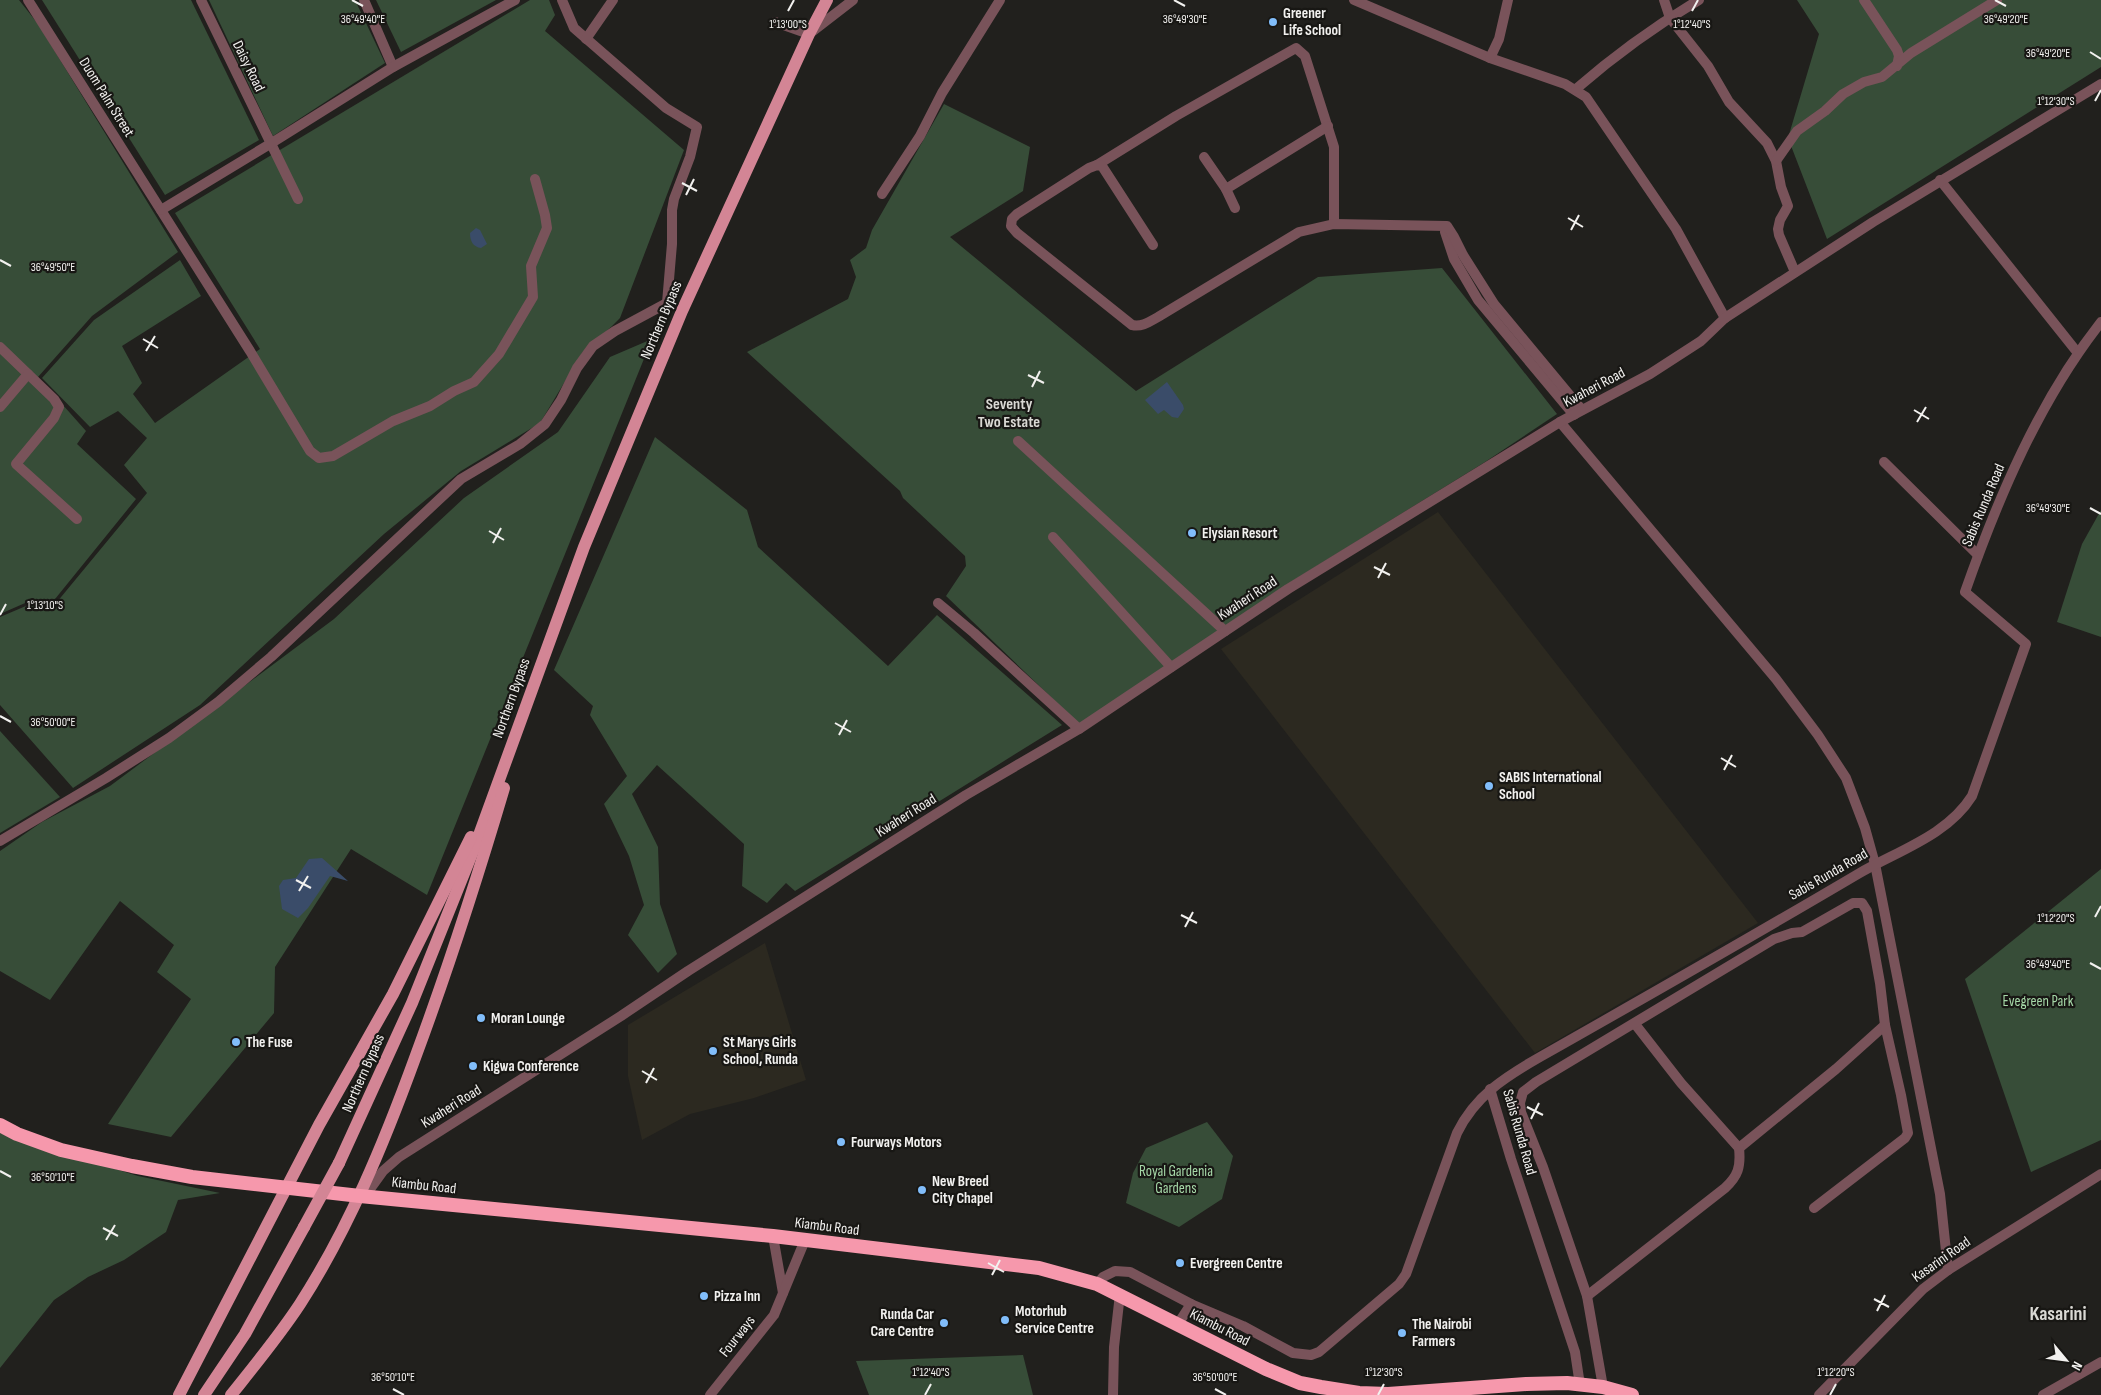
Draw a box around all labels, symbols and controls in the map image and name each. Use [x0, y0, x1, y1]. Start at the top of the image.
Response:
place label: Greener Life School [1283, 4, 1341, 40]
text: 36°49'40"E [341, 12, 385, 27]
text: 36°49'30"E [1163, 12, 1207, 27]
text: 36°49'20"E [1984, 12, 2028, 27]
marker: Greener Life School [1267, 16, 1279, 28]
text: 1°13'00"S [769, 17, 807, 32]
text: 1°12'40"S [1673, 17, 1711, 32]
street label: Daisy Road [228, 38, 269, 95]
text: 36°49'20"E [2026, 46, 2070, 61]
street label: Duom Palm Street [75, 54, 139, 141]
text: 1°12'30"S [2037, 94, 2075, 109]
text: 36°49'50"E [31, 260, 75, 275]
street label: Northern Bypass [636, 278, 687, 362]
street label: Kwaheri Road [1560, 363, 1629, 412]
district label: Seventy Two Estate [978, 395, 1040, 432]
street label: Sabis Runda Road [1958, 461, 2009, 549]
text: 36°49'30"E [2026, 501, 2070, 516]
place label: Elysian Resort [1202, 524, 1278, 543]
marker: Elysian Resort [1186, 527, 1198, 539]
street label: Kwaheri Road [1214, 572, 1281, 625]
text: 1°13'10"S [27, 598, 63, 613]
street label: Northern Bypass [488, 656, 535, 741]
text: 36°50'00"E [30, 715, 76, 730]
place label: SABIS International School [1499, 768, 1602, 804]
marker: SABIS International School [1483, 780, 1495, 792]
street label: Kwaheri Road [873, 789, 940, 841]
street label: Sabis Runda Road [1785, 844, 1871, 905]
text: 1°12'20"S [2037, 911, 2075, 926]
text: 36°49'40"E [2026, 957, 2070, 972]
park label: Evegreen Park [2003, 992, 2074, 1011]
place label: Moran Lounge [491, 1009, 565, 1028]
marker: Moran Lounge [475, 1012, 487, 1024]
street label: Northern Bypass [338, 1031, 389, 1115]
place label: The Fuse [246, 1033, 293, 1052]
place label: St Marys Girls School, Runda [723, 1033, 798, 1069]
marker: The Fuse [230, 1036, 242, 1048]
marker: St Marys Girls School, Runda [707, 1045, 719, 1057]
place label: Kigwa Conference [483, 1057, 579, 1076]
marker: Kigwa Conference [467, 1060, 479, 1072]
street label: Kwaheri Road [418, 1080, 485, 1132]
street label: Sabis Runda Road [1498, 1087, 1541, 1177]
place label: Fourways Motors [851, 1133, 942, 1152]
marker: Fourways Motors [835, 1136, 847, 1148]
park label: Royal Gardenia Gardens [1139, 1162, 1213, 1198]
text: 36°50'10"E [31, 1170, 75, 1185]
place label: New Breed City Chapel [932, 1172, 993, 1208]
street label: Kiambu Road [391, 1173, 457, 1198]
marker: New Breed City Chapel [916, 1184, 928, 1196]
street label: Kiambu Road [794, 1213, 860, 1240]
street label: Kasarini Road [1908, 1232, 1974, 1286]
place label: Evergreen Centre [1190, 1254, 1283, 1273]
marker: Evergreen Centre [1174, 1257, 1186, 1269]
place label: Pizza Inn [714, 1287, 761, 1306]
marker: Pizza Inn [698, 1290, 710, 1302]
place label: Motorhub Service Centre [1015, 1302, 1094, 1338]
district label: Kasarini [2030, 1302, 2086, 1326]
street label: Kiambu Road [1187, 1304, 1253, 1351]
place label: Runda Car Care Centre [871, 1305, 934, 1341]
street label: Fourways [715, 1312, 760, 1361]
marker: Motorhub Service Centre [999, 1314, 1011, 1326]
place label: The Nairobi Farmers [1412, 1315, 1472, 1351]
marker: Runda Car Care Centre [938, 1317, 950, 1329]
marker: The Nairobi Farmers [1396, 1327, 1408, 1339]
north arrow [2041, 1335, 2091, 1385]
text: N [2068, 1359, 2086, 1373]
text: 1°12'40"S [912, 1365, 950, 1380]
text: 1°12'30"S [1365, 1365, 1403, 1380]
text: 1°12'20"S [1817, 1365, 1855, 1380]
text: 36°50'10"E [371, 1370, 415, 1385]
text: 36°50'00"E [1192, 1370, 1238, 1385]

